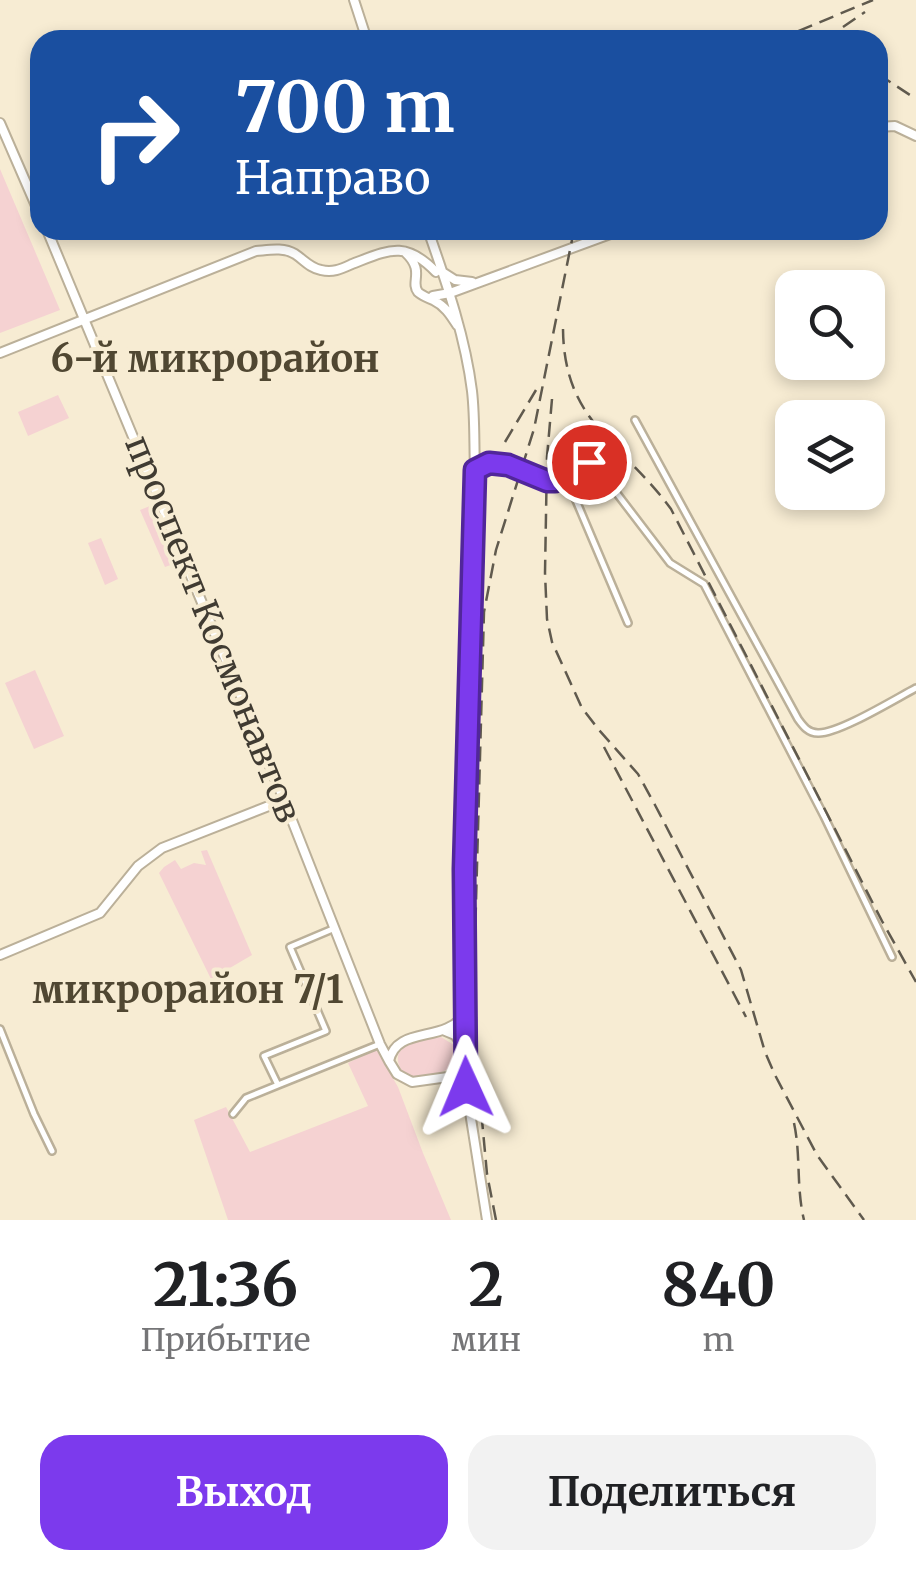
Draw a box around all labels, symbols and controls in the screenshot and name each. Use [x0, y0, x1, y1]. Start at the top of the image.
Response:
text: 700 m [235, 63, 455, 151]
icon: right [70, 70, 200, 200]
text: Направо [235, 150, 431, 206]
map controls [775, 270, 885, 510]
button: search [775, 270, 885, 380]
district label: 6-й микрорайон [50, 335, 380, 382]
button: layers [775, 400, 885, 510]
pin [547, 420, 632, 505]
street label: проспект Космонавтов [115, 429, 311, 829]
icon: arrive [562, 435, 617, 490]
district label: микрорайон 7/1 [32, 966, 344, 1013]
position arrow [414, 1035, 518, 1139]
text: 21:36 [153, 1247, 298, 1322]
text: 2 [468, 1247, 504, 1322]
text: 840 [662, 1247, 775, 1322]
text: Прибытие [141, 1320, 311, 1360]
text: мин [451, 1320, 521, 1360]
text: m [703, 1320, 734, 1360]
button: Выход [40, 1435, 448, 1550]
button: Поделиться [468, 1435, 876, 1550]

